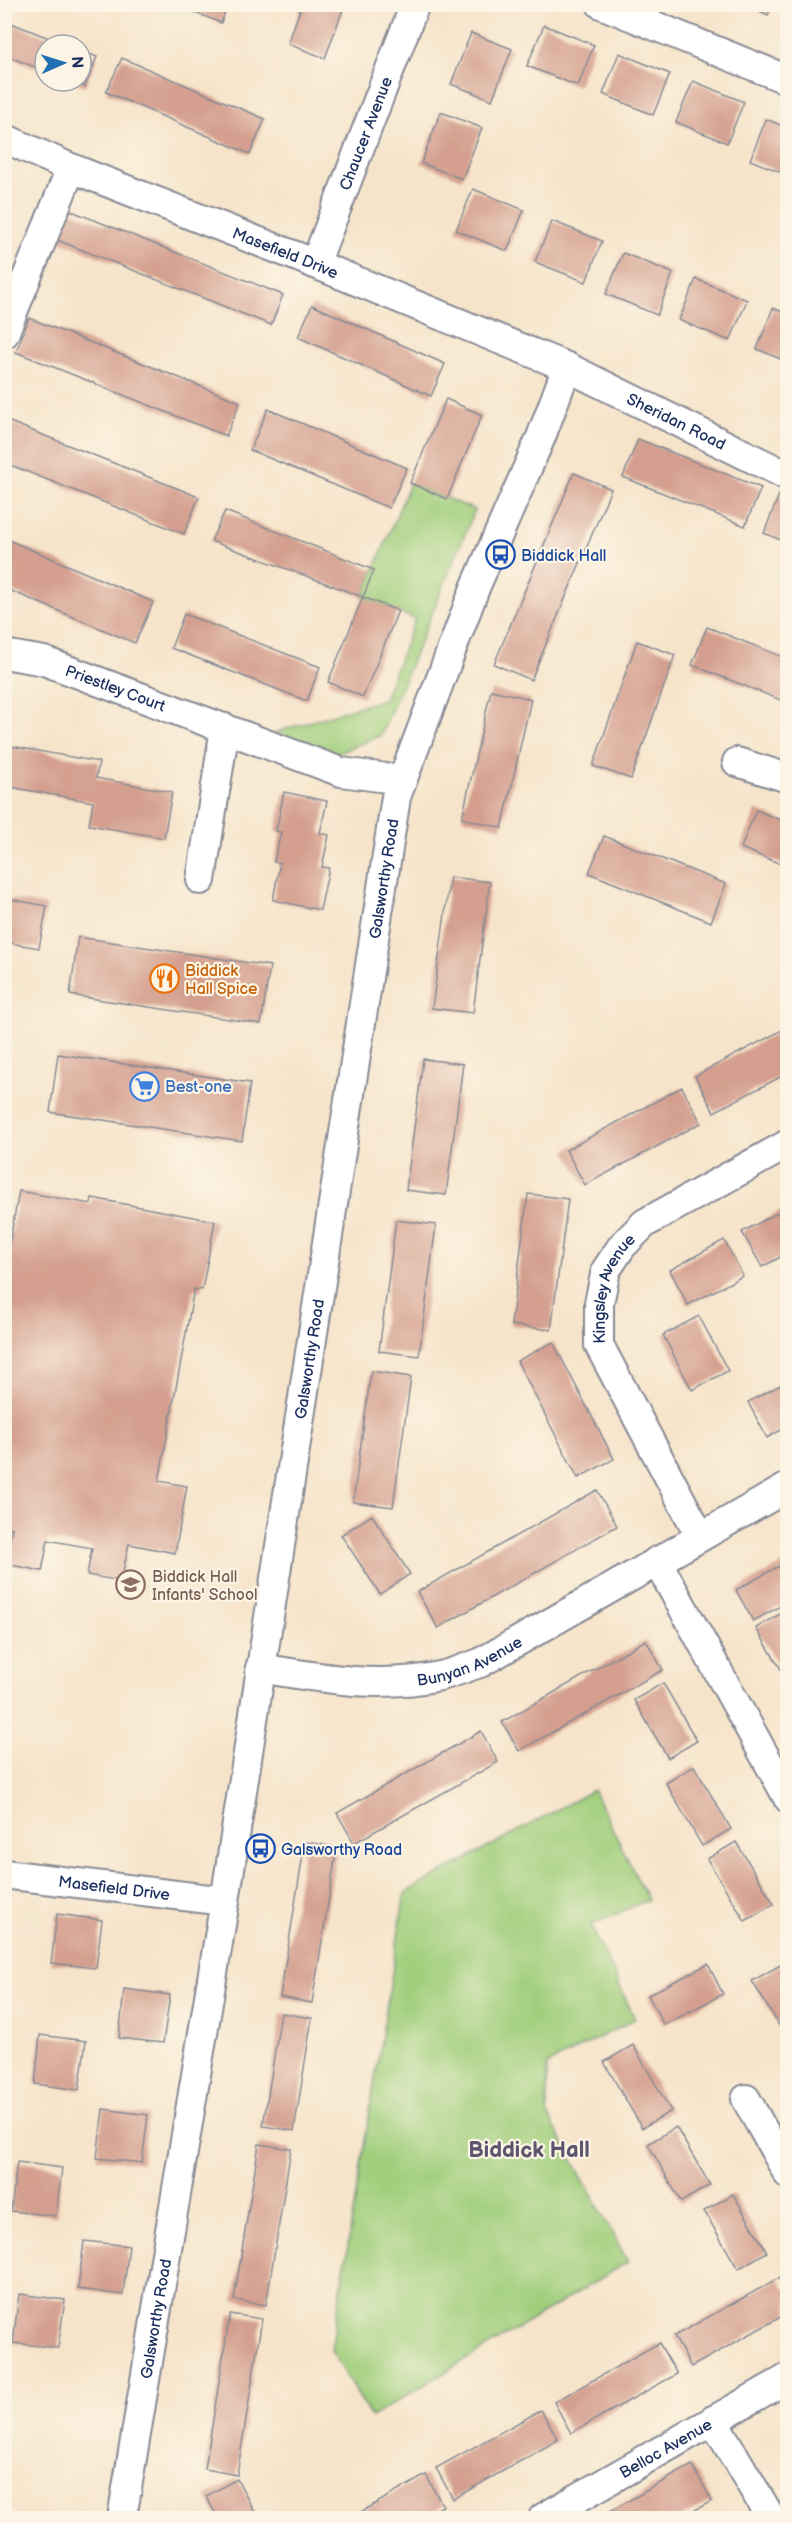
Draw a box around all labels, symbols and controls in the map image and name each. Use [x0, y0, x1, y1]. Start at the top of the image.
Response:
north arrow [33, 33, 93, 93]
text: N [67, 56, 86, 69]
street label: Chaucer Avenue [336, 74, 397, 193]
street label: Masefield Drive [229, 224, 341, 284]
street label: Sheridan Road [623, 390, 728, 455]
bus stop icon: Biddick Hall [484, 539, 516, 571]
place label: Biddick Hall [521, 547, 606, 566]
street label: Priestley Court [62, 662, 168, 717]
street label: Galsworthy Road [366, 818, 403, 940]
place label: Biddick Hall Spice [185, 962, 258, 999]
restaurant icon: Biddick Hall Spice [148, 963, 180, 995]
supermarket icon: Best-one [128, 1070, 160, 1102]
place label: Best-one [165, 1078, 232, 1097]
street label: Kingsley Avenue [591, 1230, 640, 1344]
street label: Galsworthy Road [292, 1298, 329, 1421]
place label: Biddick Hall Infants' School [152, 1568, 258, 1605]
school or university icon: Biddick Hall Infants' School [115, 1569, 147, 1601]
street label: Bunyan Avenue [416, 1633, 526, 1691]
bus stop icon: Galsworthy Road [244, 1833, 276, 1865]
place label: Galsworthy Road [281, 1841, 402, 1860]
street label: Masefield Drive [57, 1873, 171, 1905]
district label: Biddick Hall [468, 2137, 590, 2164]
street label: Galsworthy Road [137, 2258, 176, 2380]
street label: Belloc Avenue [617, 2415, 716, 2483]

